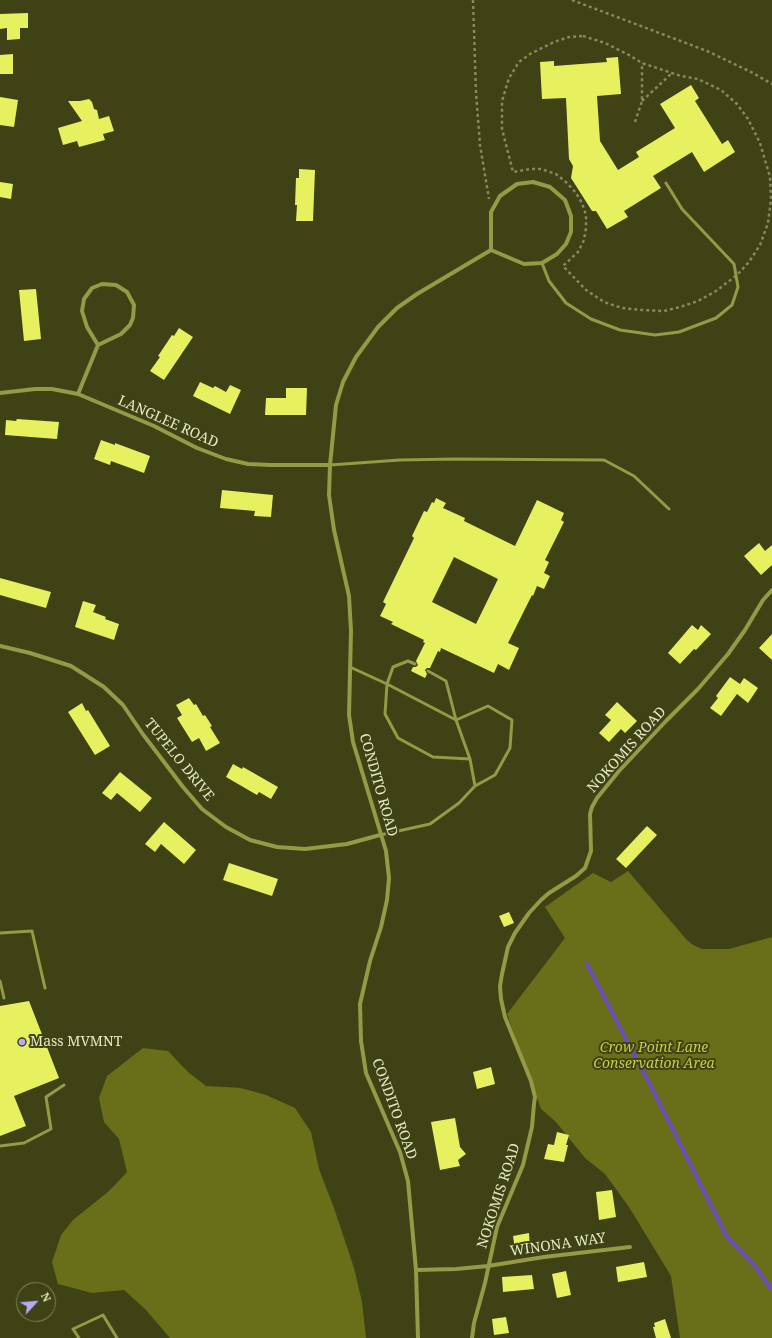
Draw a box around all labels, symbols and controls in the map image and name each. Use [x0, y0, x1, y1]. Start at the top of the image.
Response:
street label: LANGLEE ROAD [115, 392, 221, 452]
street label: NOKOMIS ROAD [584, 704, 670, 796]
street label: TUPELO DRIVE [141, 715, 217, 805]
street label: CONDITO ROAD [355, 732, 401, 838]
place label: Mass MVMNT [30, 1034, 122, 1050]
marker: Mass MVMNT [17, 1037, 27, 1047]
park label: Crow Point Lane Conservation Area [593, 1040, 715, 1072]
street label: CONDITO ROAD [368, 1056, 420, 1162]
street label: NOKOMIS ROAD [474, 1141, 524, 1251]
street label: WINONA WAY [509, 1230, 607, 1260]
north arrow [16, 1282, 56, 1322]
text: N [38, 1290, 55, 1304]

